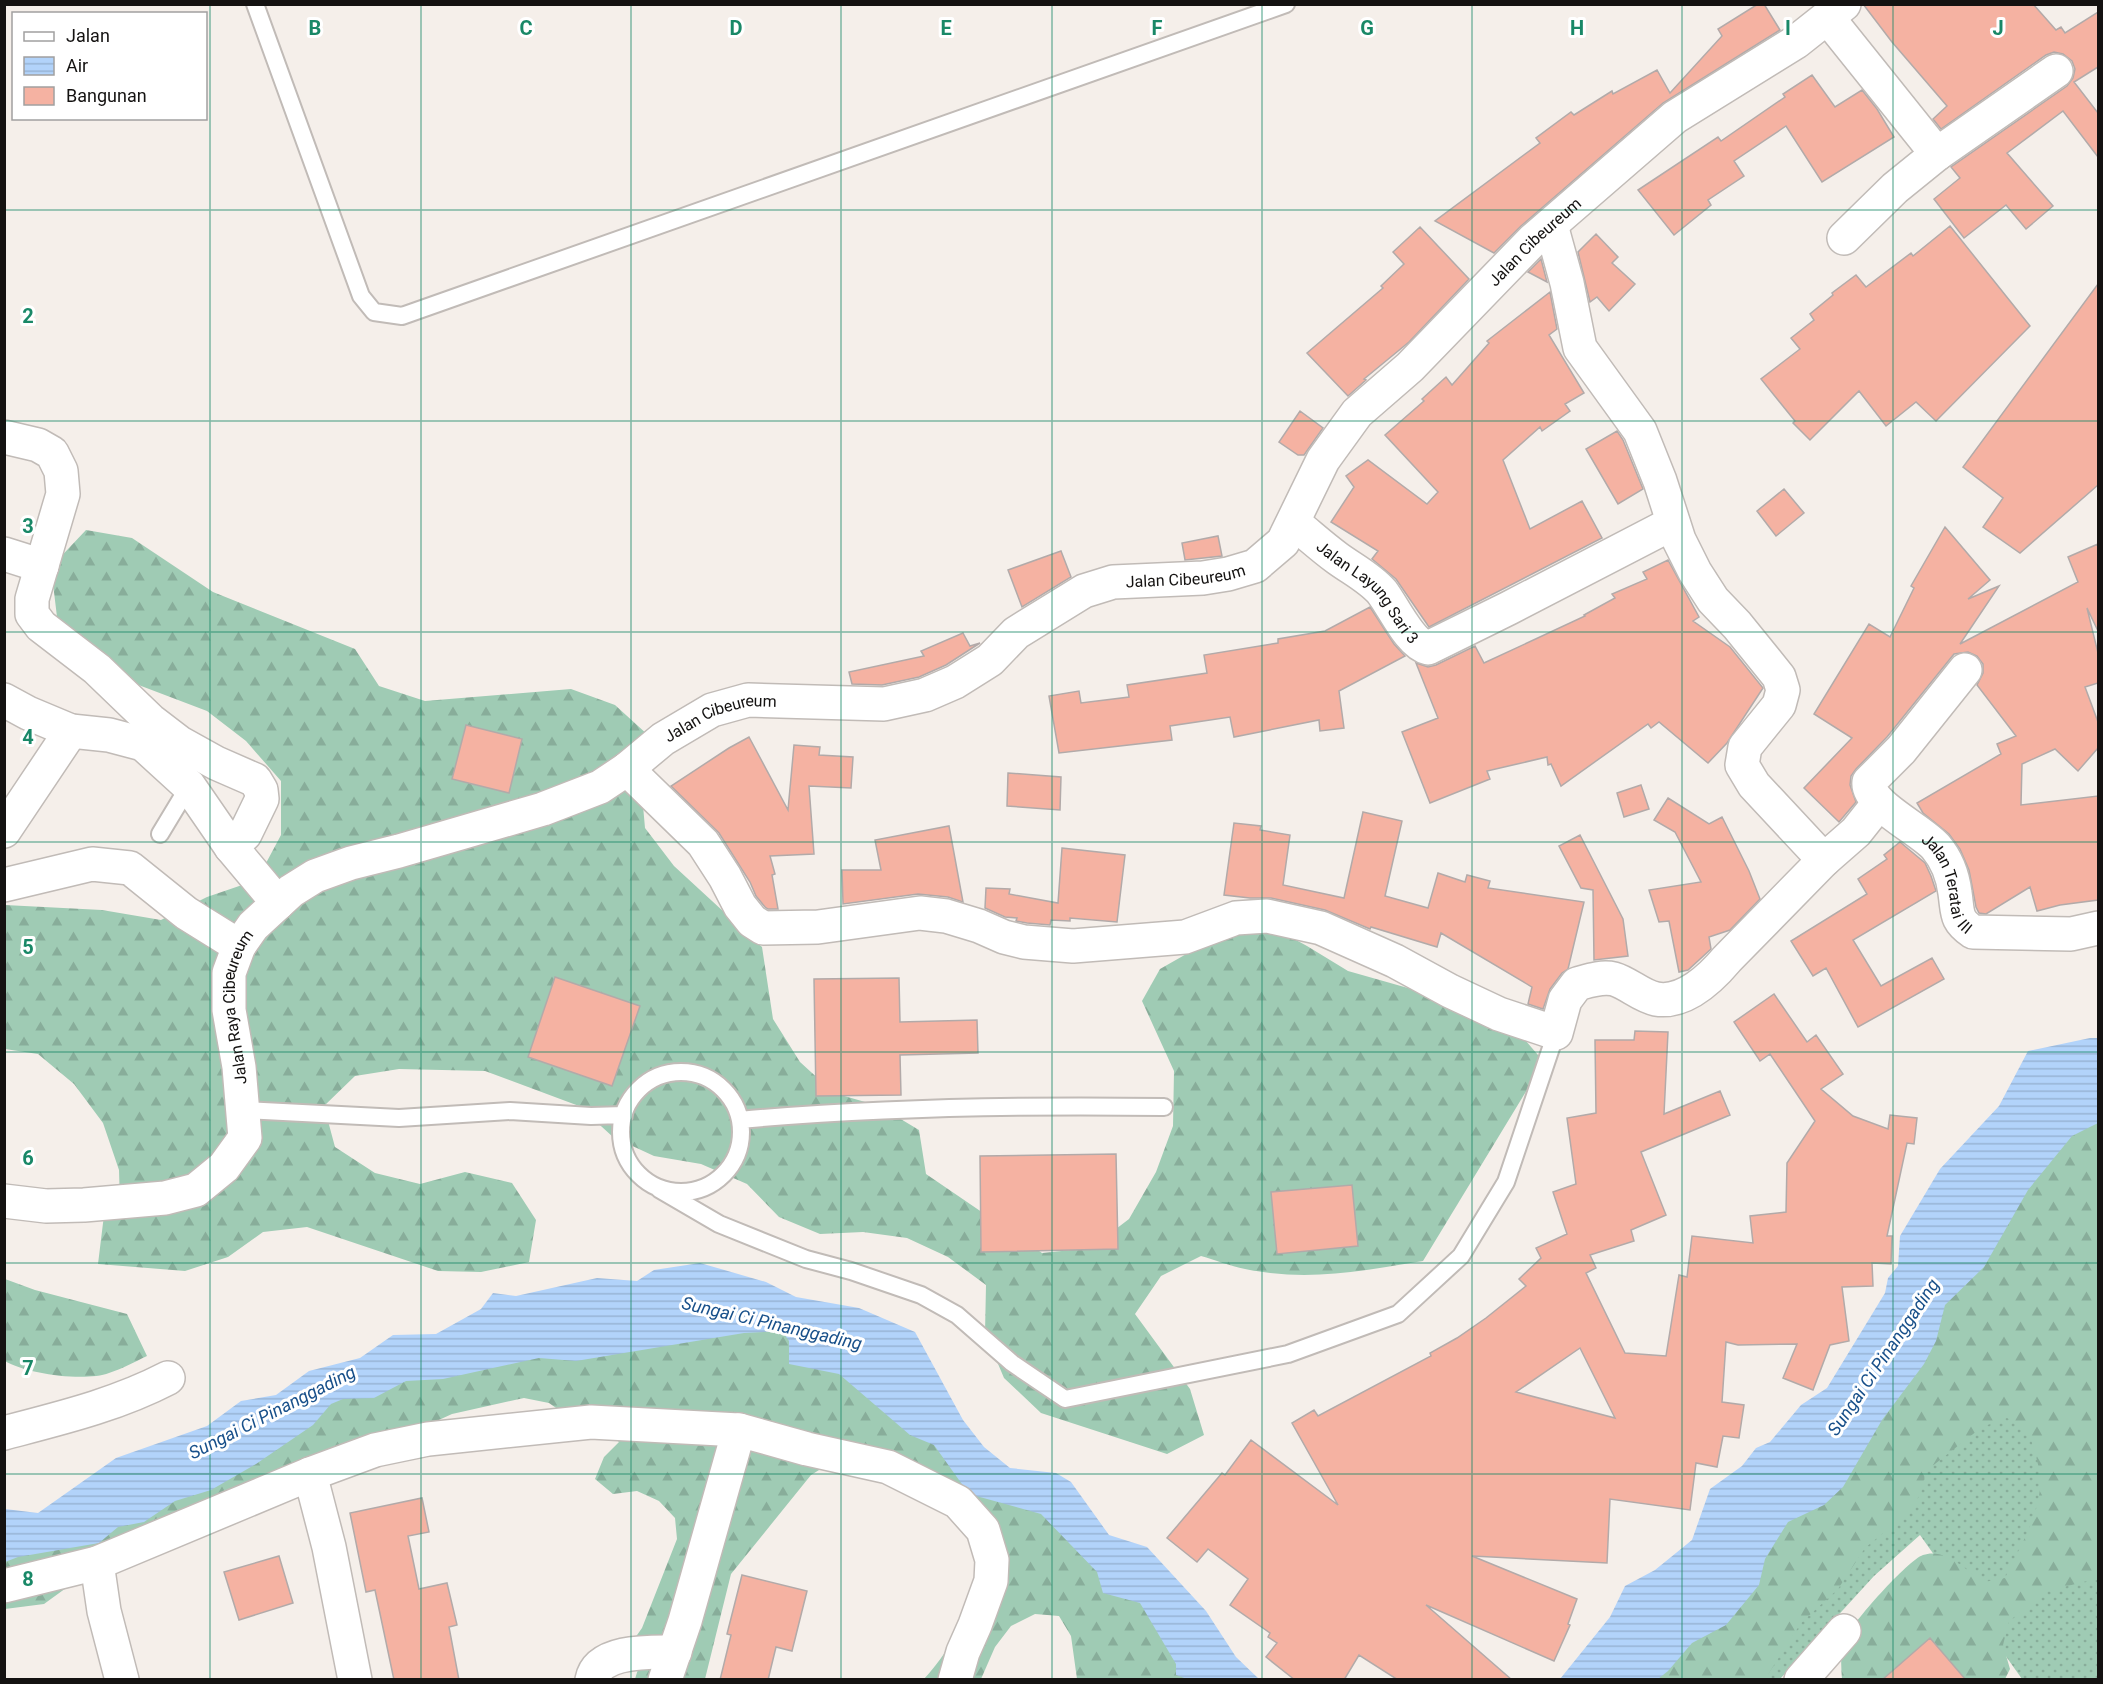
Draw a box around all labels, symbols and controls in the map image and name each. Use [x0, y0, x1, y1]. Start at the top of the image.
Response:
legend [12, 12, 207, 120]
text: B [309, 16, 321, 40]
text: C [519, 16, 533, 40]
text: D [730, 16, 743, 40]
text: E [940, 16, 952, 40]
text: F [1152, 16, 1163, 40]
text: G [1360, 16, 1374, 40]
text: H [1570, 16, 1584, 40]
text: I [1785, 16, 1791, 40]
text: J [1992, 16, 2004, 40]
text: Jalan [66, 25, 110, 46]
text: Air [66, 55, 88, 76]
text: Bangunan [66, 85, 147, 106]
street label: Jalan Cibeureum [1484, 193, 1585, 290]
text: 2 [22, 304, 34, 328]
text: 3 [22, 514, 34, 538]
street label: Jalan Layung Sari 3 [1313, 536, 1423, 647]
street label: Jalan Cibeureum [1125, 560, 1247, 591]
street label: Jalan Cibeureum [661, 690, 777, 746]
text: 4 [22, 725, 34, 749]
street label: Jalan Teratai III [1918, 829, 1976, 938]
street label: Jalan Raya Cibeureum [219, 926, 257, 1085]
text: 5 [22, 935, 34, 959]
text: 6 [22, 1146, 34, 1170]
water label: Sungai Ci Pinanggading [1823, 1275, 1943, 1439]
water label: Sungai Ci Pinanggading [680, 1292, 864, 1354]
text: 7 [22, 1356, 34, 1380]
water label: Sungai Ci Pinanggading [185, 1361, 359, 1463]
text: 8 [22, 1567, 34, 1591]

